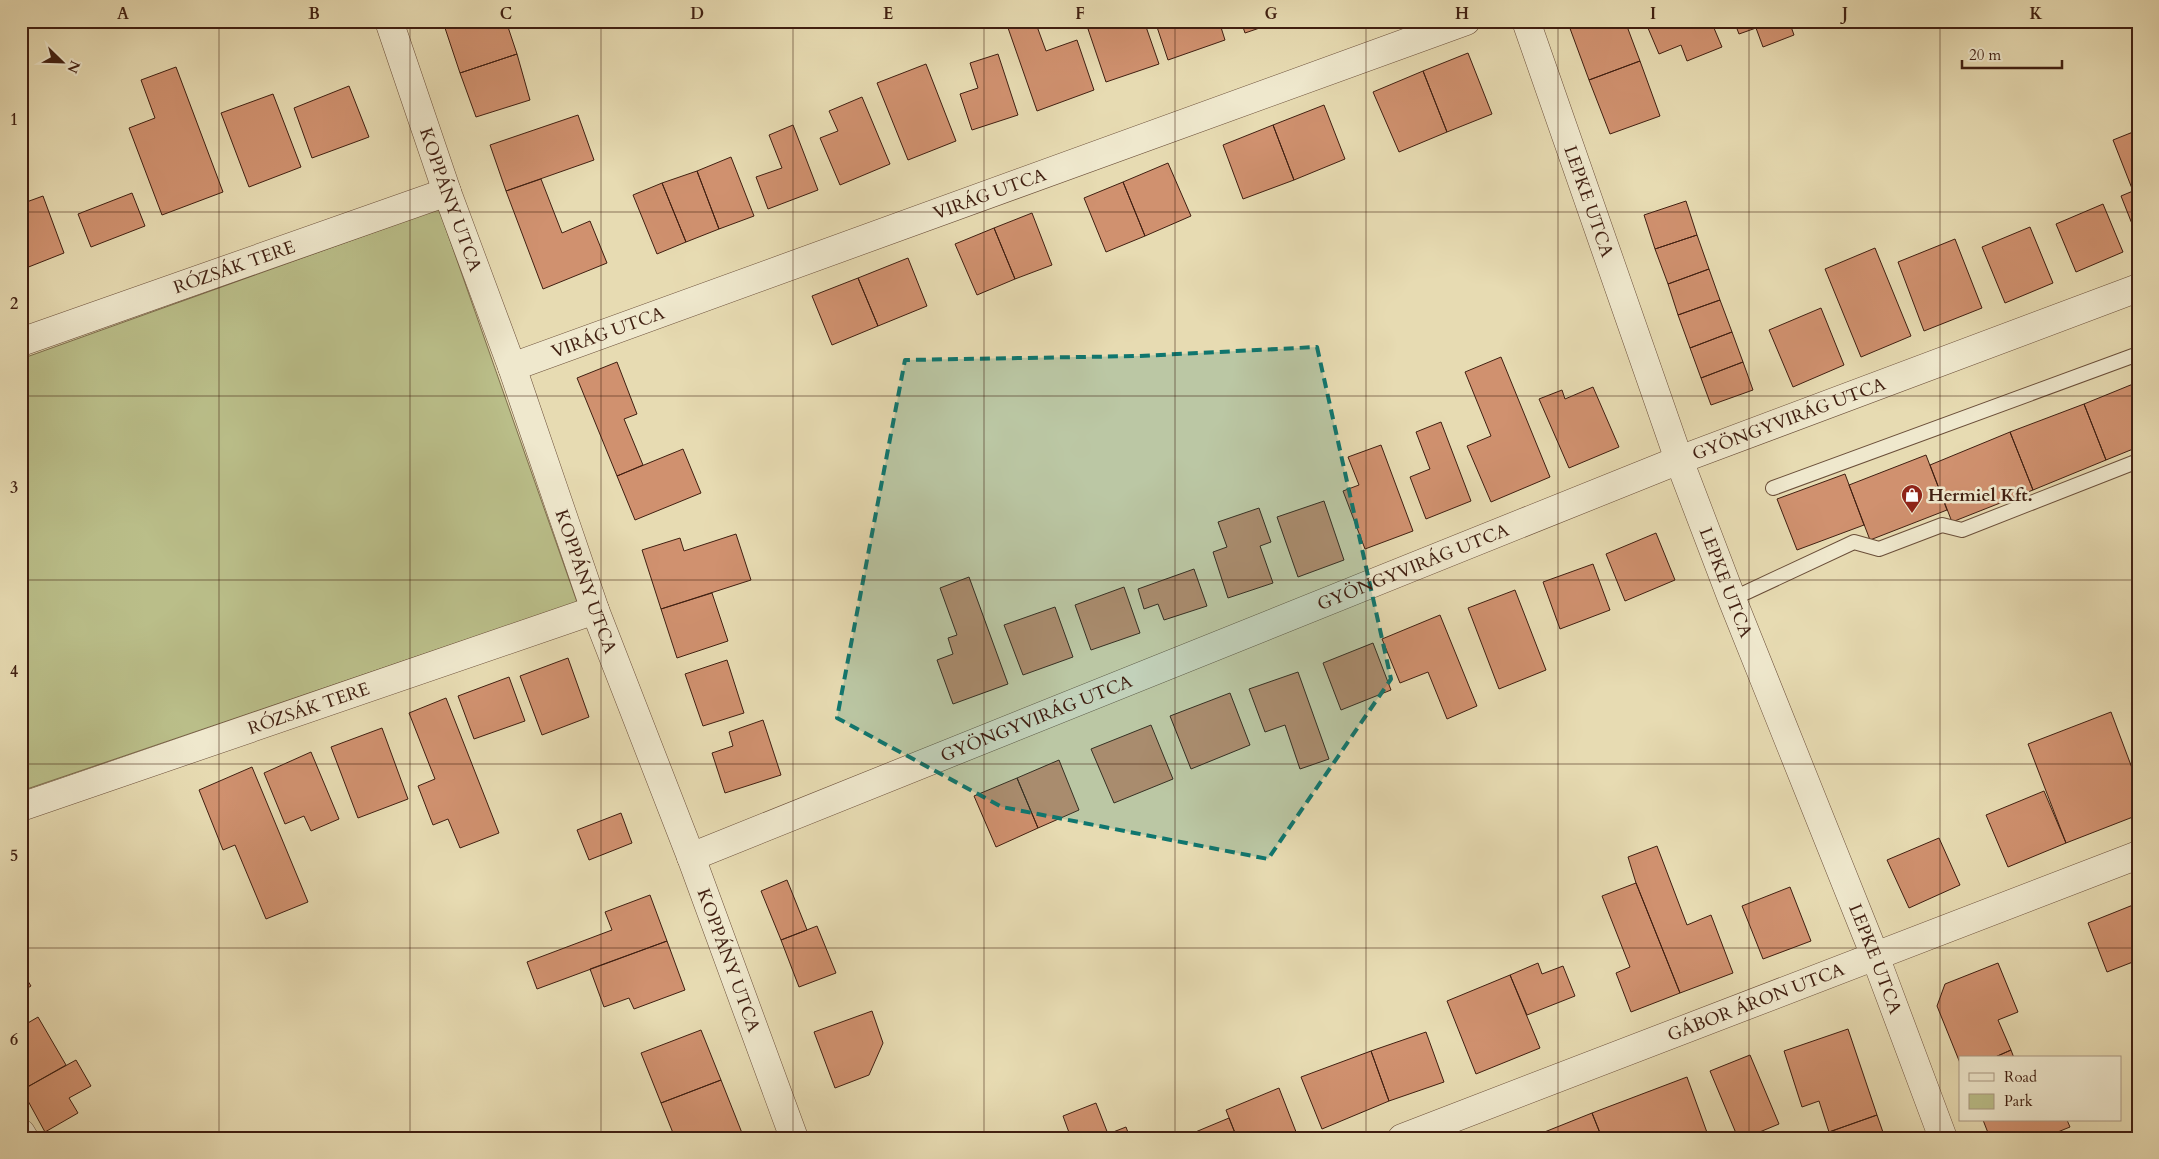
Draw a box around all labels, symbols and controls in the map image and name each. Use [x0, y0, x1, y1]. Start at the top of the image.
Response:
text: A [117, 3, 129, 25]
text: B [308, 3, 320, 25]
text: C [500, 3, 512, 25]
text: D [690, 3, 704, 25]
text: E [883, 3, 893, 25]
text: F [1075, 3, 1085, 25]
text: G [1264, 3, 1278, 25]
text: H [1455, 3, 1469, 25]
text: I [1650, 3, 1656, 25]
text: J [1840, 3, 1848, 25]
text: K [2030, 3, 2043, 25]
north arrow [38, 38, 88, 88]
scale bar [1962, 38, 2062, 70]
text: 20 m [1969, 45, 2001, 65]
text: N [62, 58, 85, 76]
text: 1 [10, 109, 18, 131]
street label: KOPPÁNY UTCA [414, 124, 488, 275]
street label: LEPKE UTCA [1558, 142, 1620, 261]
street label: VIRÁG UTCA [930, 162, 1050, 226]
street label: RÓZSÁK TERE [170, 234, 298, 300]
text: 2 [10, 293, 18, 315]
street label: VIRÁG UTCA [548, 300, 668, 364]
street label: GYÖNGYVIRÁG UTCA [1689, 371, 1889, 466]
text: 3 [10, 477, 18, 499]
shop icon: Hermiel Kft. [1900, 483, 1924, 514]
place label: Hermiel Kft. [1928, 483, 2033, 508]
street label: KOPPÁNY UTCA [549, 506, 623, 657]
street label: GYÖNGYVIRÁG UTCA [1313, 517, 1513, 617]
street label: LEPKE UTCA [1693, 524, 1759, 642]
text: 4 [10, 661, 18, 683]
street label: GYÖNGYVIRÁG UTCA [937, 669, 1136, 768]
street label: RÓZSÁK TERE [244, 676, 373, 741]
text: 5 [10, 845, 18, 867]
street label: KOPPÁNY UTCA [691, 885, 767, 1036]
street label: LEPKE UTCA [1843, 900, 1908, 1018]
street label: GÁBOR ÁRON UTCA [1664, 957, 1848, 1047]
text: 6 [10, 1029, 18, 1051]
legend [1959, 1056, 2122, 1122]
text: Road [2004, 1067, 2037, 1087]
text: Park [2004, 1091, 2033, 1111]

